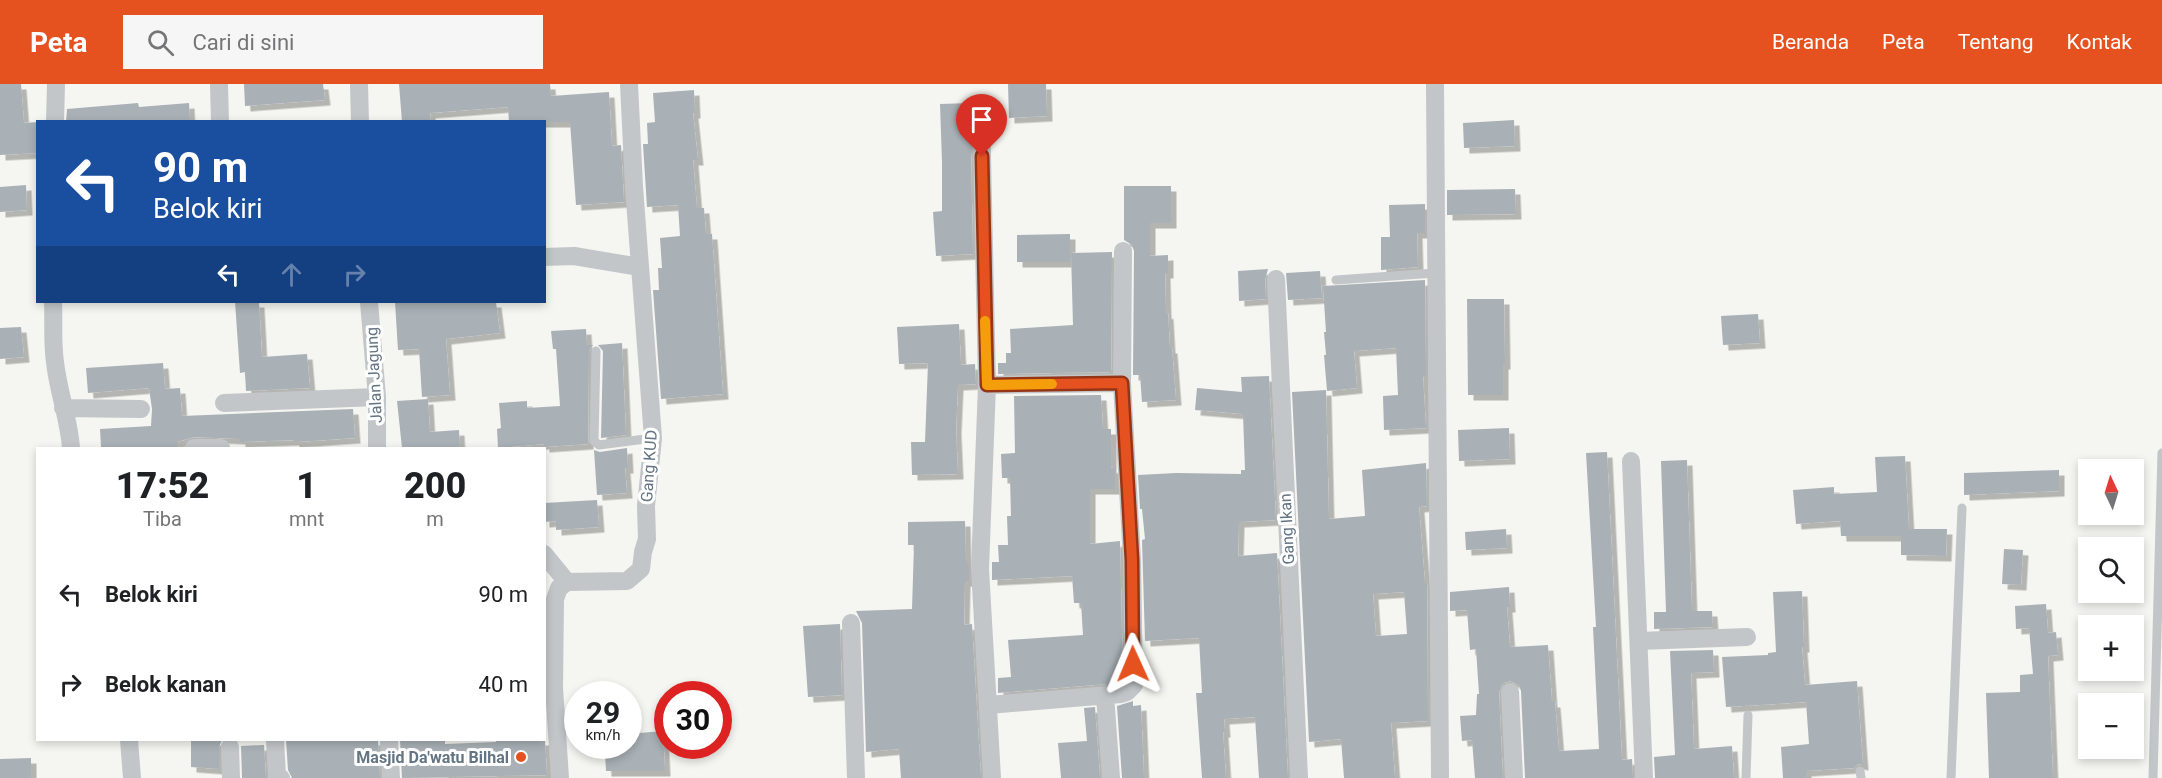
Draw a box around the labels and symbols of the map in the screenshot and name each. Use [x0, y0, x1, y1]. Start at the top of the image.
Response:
pin [956, 94, 1007, 156]
street label: Jalan Jagung [362, 327, 386, 423]
street label: Gang KUD [637, 429, 661, 503]
north arrow [2078, 459, 2144, 525]
street label: Gang Ikan [1276, 493, 1298, 565]
position arrow [1101, 632, 1165, 696]
speed limit sign: 30 [654, 681, 732, 759]
place label: Masjid Da'watu Bilhal [356, 748, 509, 767]
marker: Masjid Da'watu Bilhal [514, 750, 528, 764]

